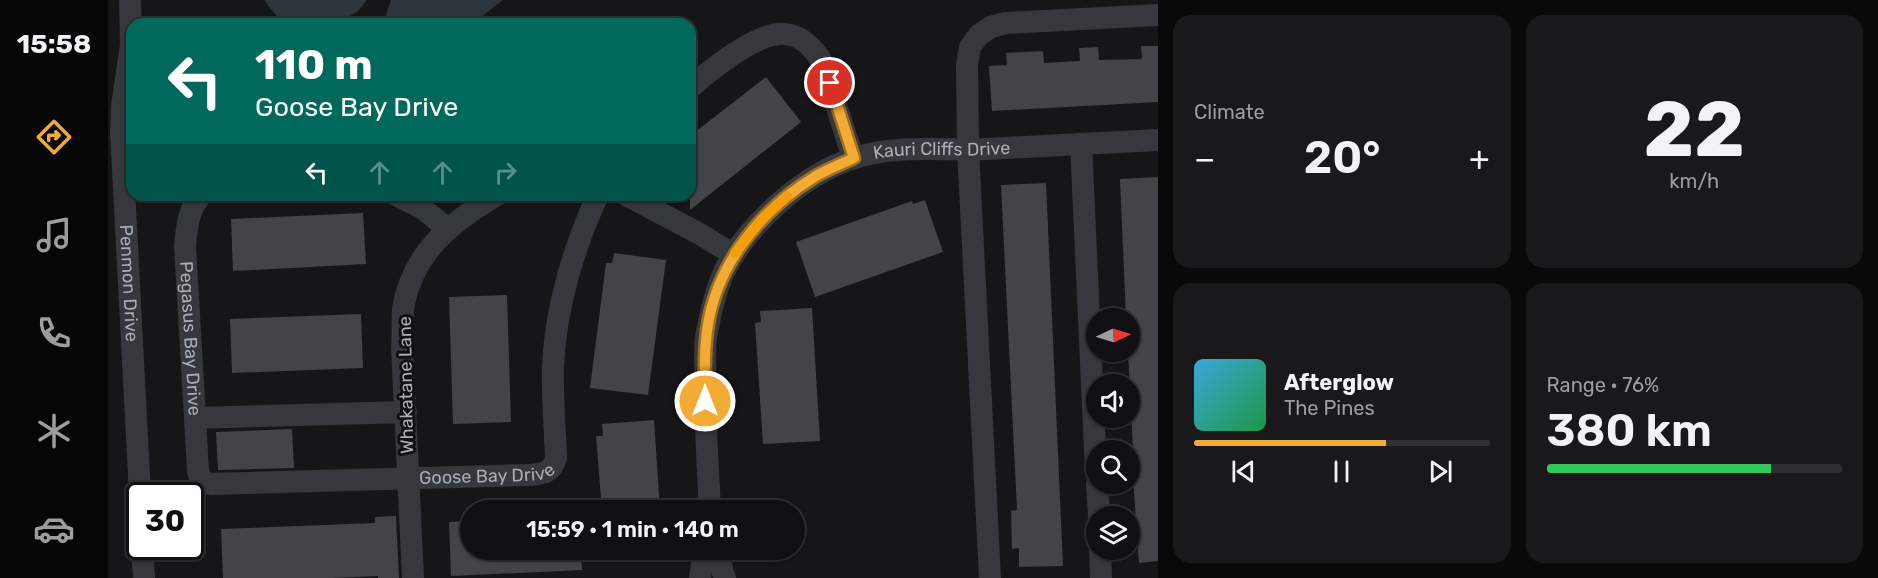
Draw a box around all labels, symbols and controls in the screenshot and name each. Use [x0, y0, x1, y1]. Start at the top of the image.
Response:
text: 15:58 [17, 28, 91, 60]
text: 110 m [255, 40, 373, 90]
icon: left [156, 42, 234, 120]
pin [804, 57, 855, 108]
icon: arrive [813, 66, 846, 99]
text: 22 [1644, 83, 1745, 176]
text: Goose Bay Drive [255, 91, 458, 123]
text: Climate [1194, 100, 1265, 124]
icon: directions [33, 116, 75, 158]
text: 20° [1304, 131, 1381, 184]
street label: Kauri Cliffs Drive [871, 137, 1011, 164]
text: − [1194, 139, 1215, 178]
text: + [1469, 139, 1490, 178]
icon: left [300, 156, 333, 189]
icon: ahead [363, 156, 396, 189]
icon: ahead [426, 156, 459, 189]
icon: right [489, 156, 522, 189]
text: km/h [1669, 169, 1719, 193]
icon: music [33, 214, 75, 256]
street label: Penmon Drive [115, 224, 143, 342]
street label: Pegasus Bay Drive [175, 260, 206, 416]
north arrow [1086, 308, 1140, 362]
map controls [1086, 308, 1140, 560]
icon: phone [33, 312, 75, 354]
street label: Whakatane Lane [394, 316, 418, 454]
position arrow [673, 369, 737, 433]
text: Afterglow [1284, 369, 1394, 396]
text: Range · 76% [1547, 373, 1659, 397]
button: sound [1086, 374, 1140, 428]
text: The Pines [1284, 396, 1375, 420]
text: 380 km [1547, 404, 1712, 457]
icon: climate [33, 410, 75, 452]
button: search [1086, 440, 1140, 494]
icon: previous [1227, 455, 1260, 488]
icon: pause [1325, 455, 1358, 488]
icon: next [1424, 455, 1457, 488]
street label: Goose Bay Drive [419, 458, 560, 489]
speed limit sign: 30 [126, 482, 204, 560]
button: layers [1086, 506, 1140, 560]
icon: car [33, 508, 75, 550]
text: 15:59 · 1 min · 140 m [526, 516, 739, 543]

